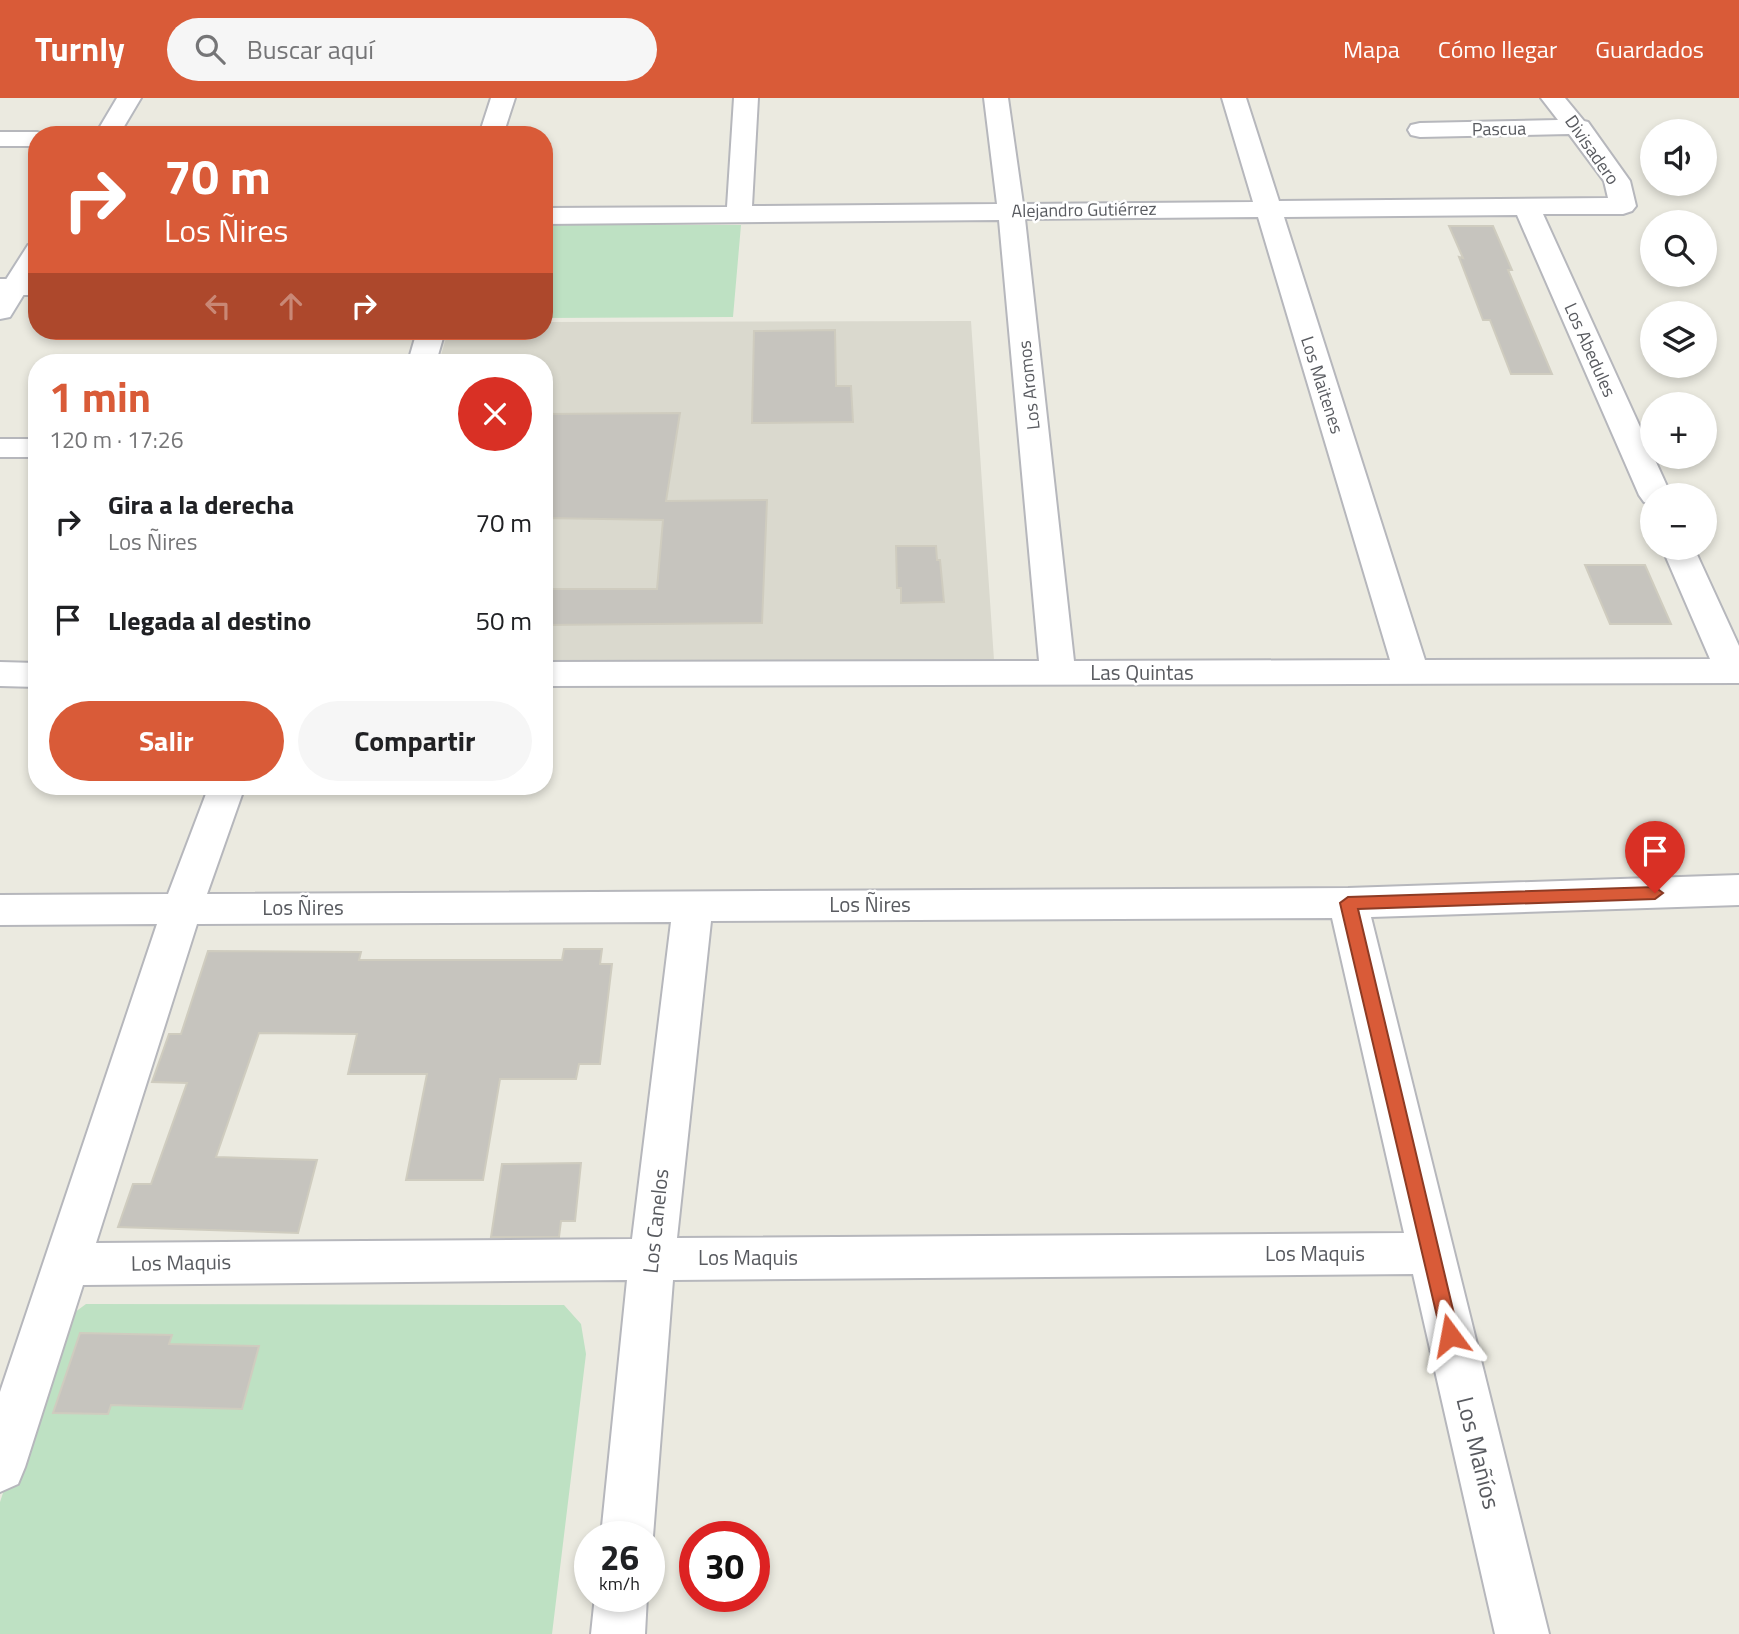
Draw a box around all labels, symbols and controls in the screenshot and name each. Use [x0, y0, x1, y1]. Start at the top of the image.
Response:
search box [167, 18, 657, 81]
text: Turnly [35, 24, 125, 74]
icon: search [191, 30, 229, 68]
text: Buscar aquí [247, 30, 374, 69]
text: Mapa [1343, 31, 1400, 67]
text: Cómo llegar [1438, 31, 1557, 67]
text: Guardados [1595, 31, 1704, 67]
street label: Divisadero [1558, 109, 1626, 190]
street label: Pascua [1472, 115, 1526, 142]
map controls [1640, 119, 1717, 560]
button: sound [1640, 119, 1717, 196]
text: 70 m [164, 138, 271, 213]
icon: right [49, 154, 140, 245]
street label: Alejandro Gutiérrez [1011, 195, 1157, 224]
text: Los Ñires [164, 206, 288, 254]
button: search [1640, 210, 1717, 287]
icon: left [199, 287, 237, 325]
icon: ahead [272, 287, 310, 325]
icon: right [345, 287, 383, 325]
street label: Los Abedules [1558, 298, 1623, 401]
button: layers [1640, 301, 1717, 378]
street label: Los Maitenes [1294, 333, 1351, 437]
street label: Los Aromos [1010, 339, 1047, 431]
text: 1 min [49, 364, 151, 428]
button: close [458, 377, 532, 451]
button: + [1640, 392, 1717, 469]
text: 120 m · 17:26 [49, 422, 184, 457]
button: − [1640, 483, 1717, 560]
text: Gira a la derecha [108, 485, 294, 524]
icon: right [49, 503, 87, 541]
text: 70 m [475, 503, 532, 542]
text: Los Ñires [108, 524, 197, 559]
icon: arrive [49, 601, 87, 639]
text: Llegada al destino [108, 601, 311, 640]
text: 50 m [475, 601, 532, 640]
street label: Las Quintas [1090, 656, 1194, 688]
button: Salir [49, 701, 284, 781]
button: Compartir [298, 701, 532, 781]
pin [1625, 821, 1685, 893]
icon: arrive [1636, 832, 1674, 870]
street label: Los Ñires [829, 888, 911, 920]
street label: Los Ñires [262, 891, 344, 923]
street label: Los Canelos [634, 1167, 676, 1275]
street label: Los Maquis [1265, 1237, 1365, 1269]
street label: Los Maquis [698, 1241, 798, 1273]
street label: Los Maquis [131, 1245, 231, 1279]
position arrow [1413, 1298, 1487, 1372]
street label: Los Mañíos [1448, 1393, 1510, 1513]
speed limit sign: 30 [679, 1521, 770, 1612]
text: 26 [600, 1530, 639, 1584]
text: km/h [599, 1570, 640, 1597]

